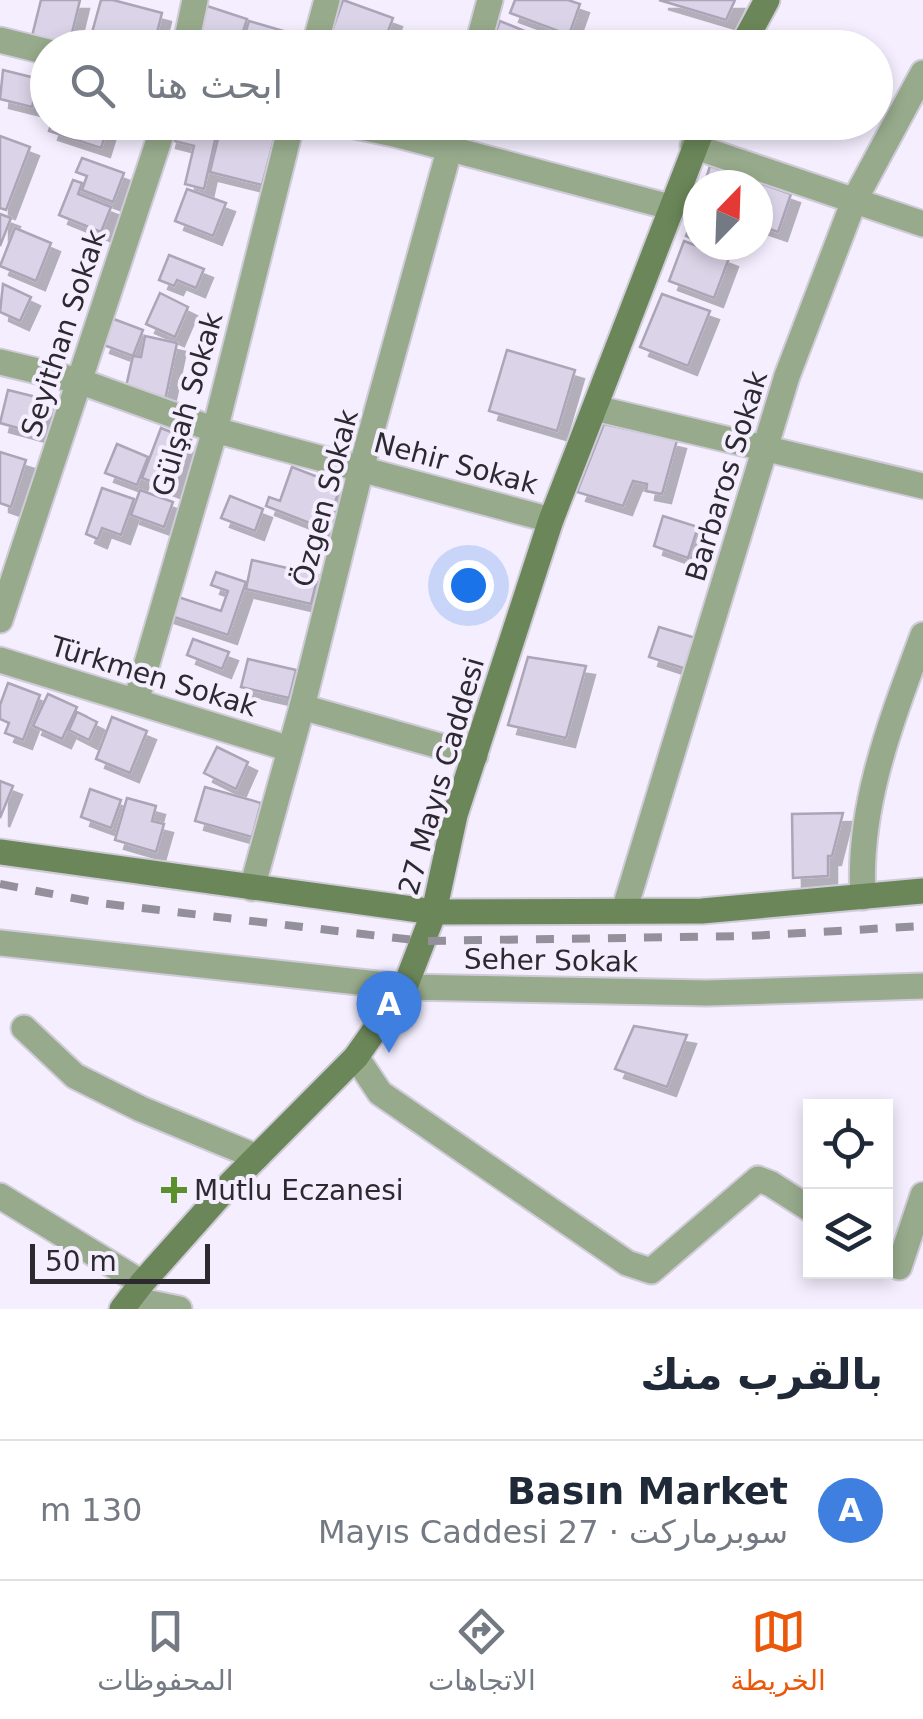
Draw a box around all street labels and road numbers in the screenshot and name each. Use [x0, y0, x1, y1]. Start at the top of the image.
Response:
street label: Seyithan Sokak [14, 225, 113, 441]
street label: Gülşah Sokak [145, 308, 230, 500]
street label: Barbaros Sokak [679, 366, 774, 585]
street label: Özgen Sokak [285, 405, 365, 590]
street label: Nehir Sokak [370, 426, 542, 501]
street label: Türkmen Sokak [46, 629, 262, 724]
street label: 27 Mayıs Caddesi [392, 654, 491, 899]
street label: Seher Sokak [464, 942, 639, 979]

